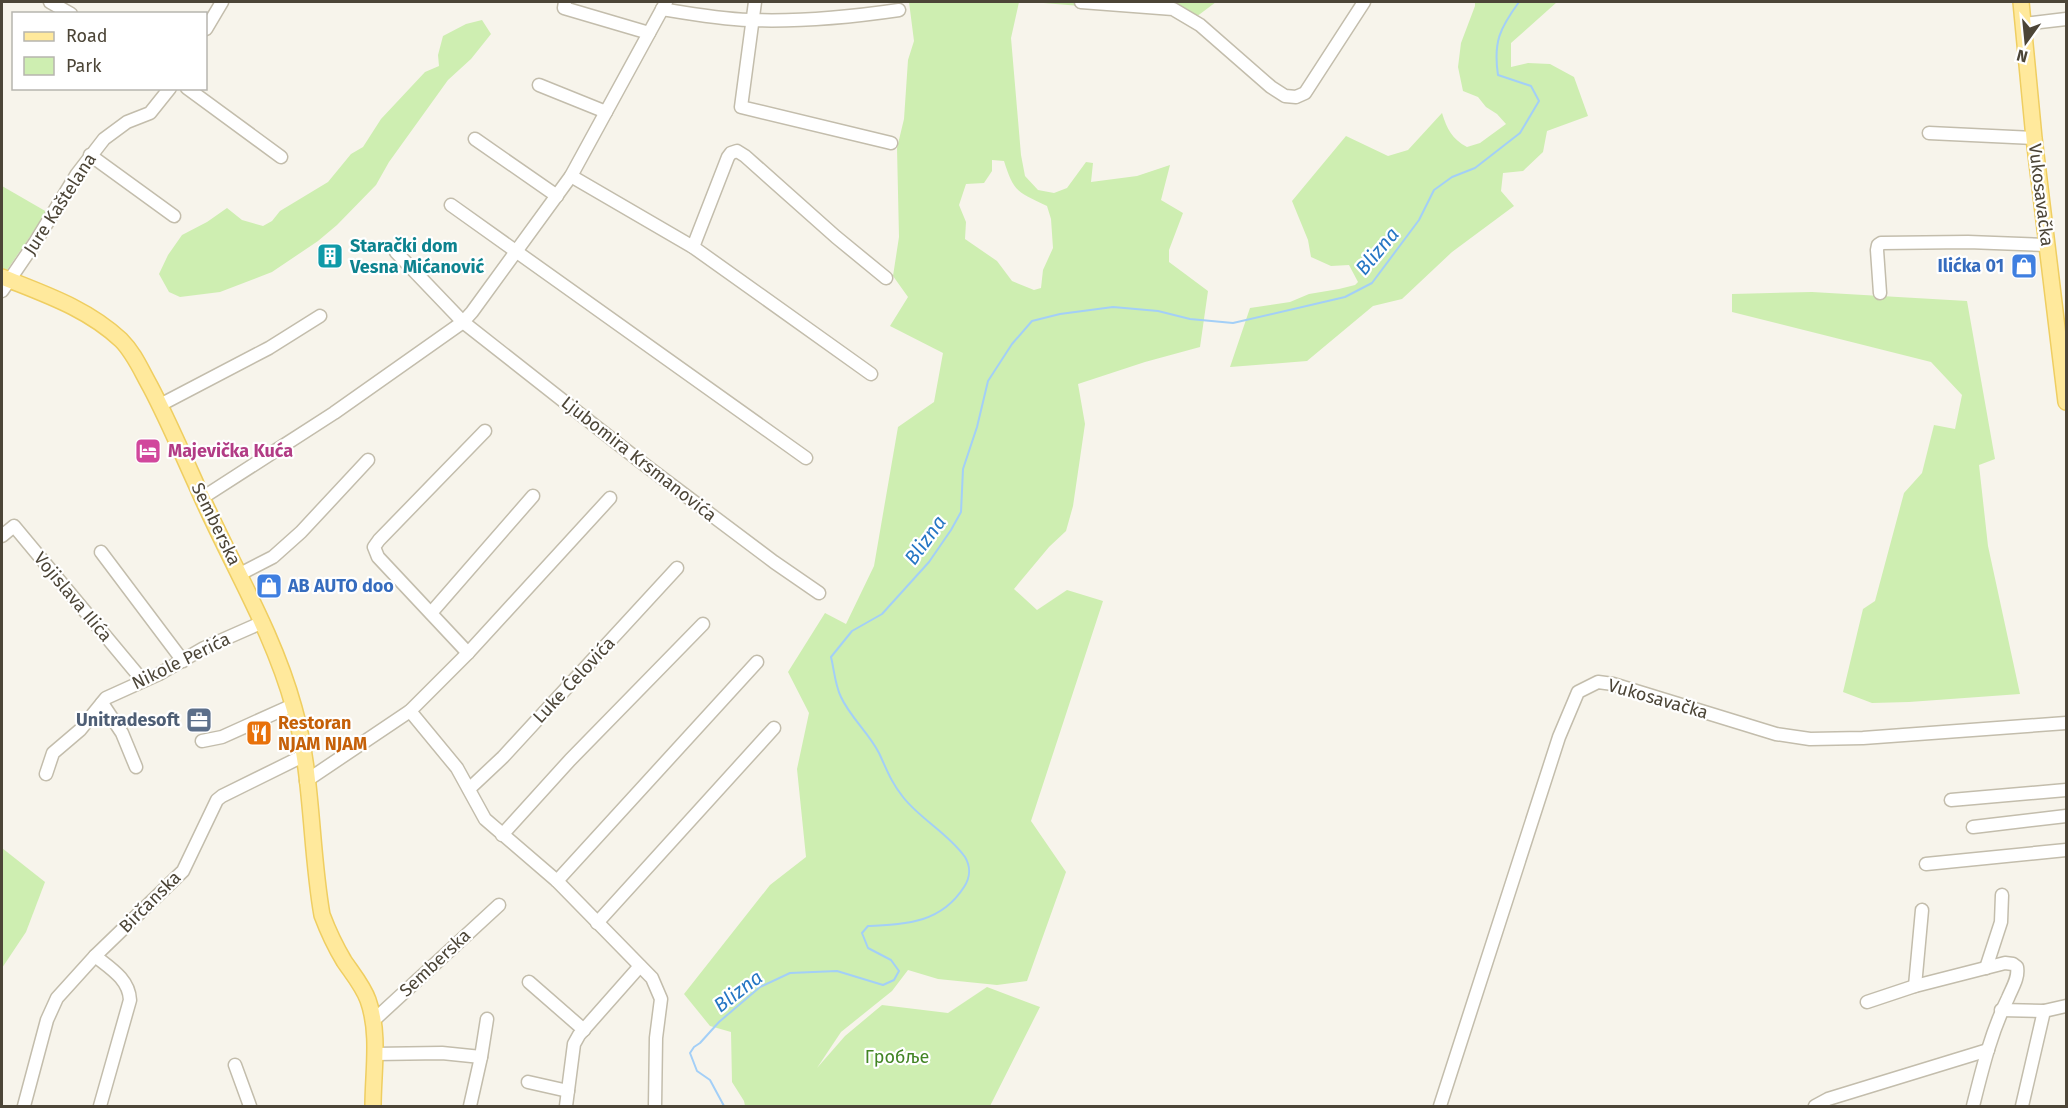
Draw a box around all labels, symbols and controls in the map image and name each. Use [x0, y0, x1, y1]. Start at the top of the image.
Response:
legend [12, 12, 207, 90]
north arrow [1996, 12, 2056, 72]
text: Road [66, 25, 108, 47]
text: N [2015, 45, 2030, 67]
text: Park [66, 55, 102, 77]
street label: Vukosavačka [2024, 142, 2058, 248]
street label: Jure Kaštelana [19, 149, 101, 259]
water label: Blizna [1350, 222, 1404, 280]
place label: Starački dom Vesna Mićanović [349, 235, 485, 278]
building icon: Starački dom Vesna Mićanović [315, 241, 345, 271]
shop icon: Ilićka 01 [2009, 251, 2039, 281]
place label: Ilićka 01 [1937, 255, 2004, 277]
street label: Ljubomira Krsmanovića [557, 392, 721, 526]
hotel icon: Majevička Kuća [133, 436, 163, 466]
place label: Majevička Kuća [168, 440, 293, 462]
street label: Semberska [187, 479, 245, 569]
water label: Blizna [899, 511, 951, 569]
street label: Vojislava Ilića [29, 548, 117, 646]
shop icon: AB AUTO doo [254, 571, 284, 601]
place label: AB AUTO doo [287, 575, 394, 597]
street label: Nikole Perića [128, 628, 234, 694]
street label: Luke Ćelovića [528, 632, 620, 728]
street label: Vukosavačka [1605, 674, 1711, 724]
office icon: Unitradesoft [184, 705, 214, 735]
place label: Unitradesoft [76, 709, 181, 731]
place label: Restoran NJAM NJAM [278, 712, 367, 755]
restaurant icon: Restoran NJAM NJAM [244, 718, 274, 748]
street label: Birčanska [115, 867, 185, 937]
street label: Semberska [395, 924, 475, 1002]
water label: Blizna [709, 965, 767, 1017]
park label: Гробље [865, 1046, 929, 1068]

